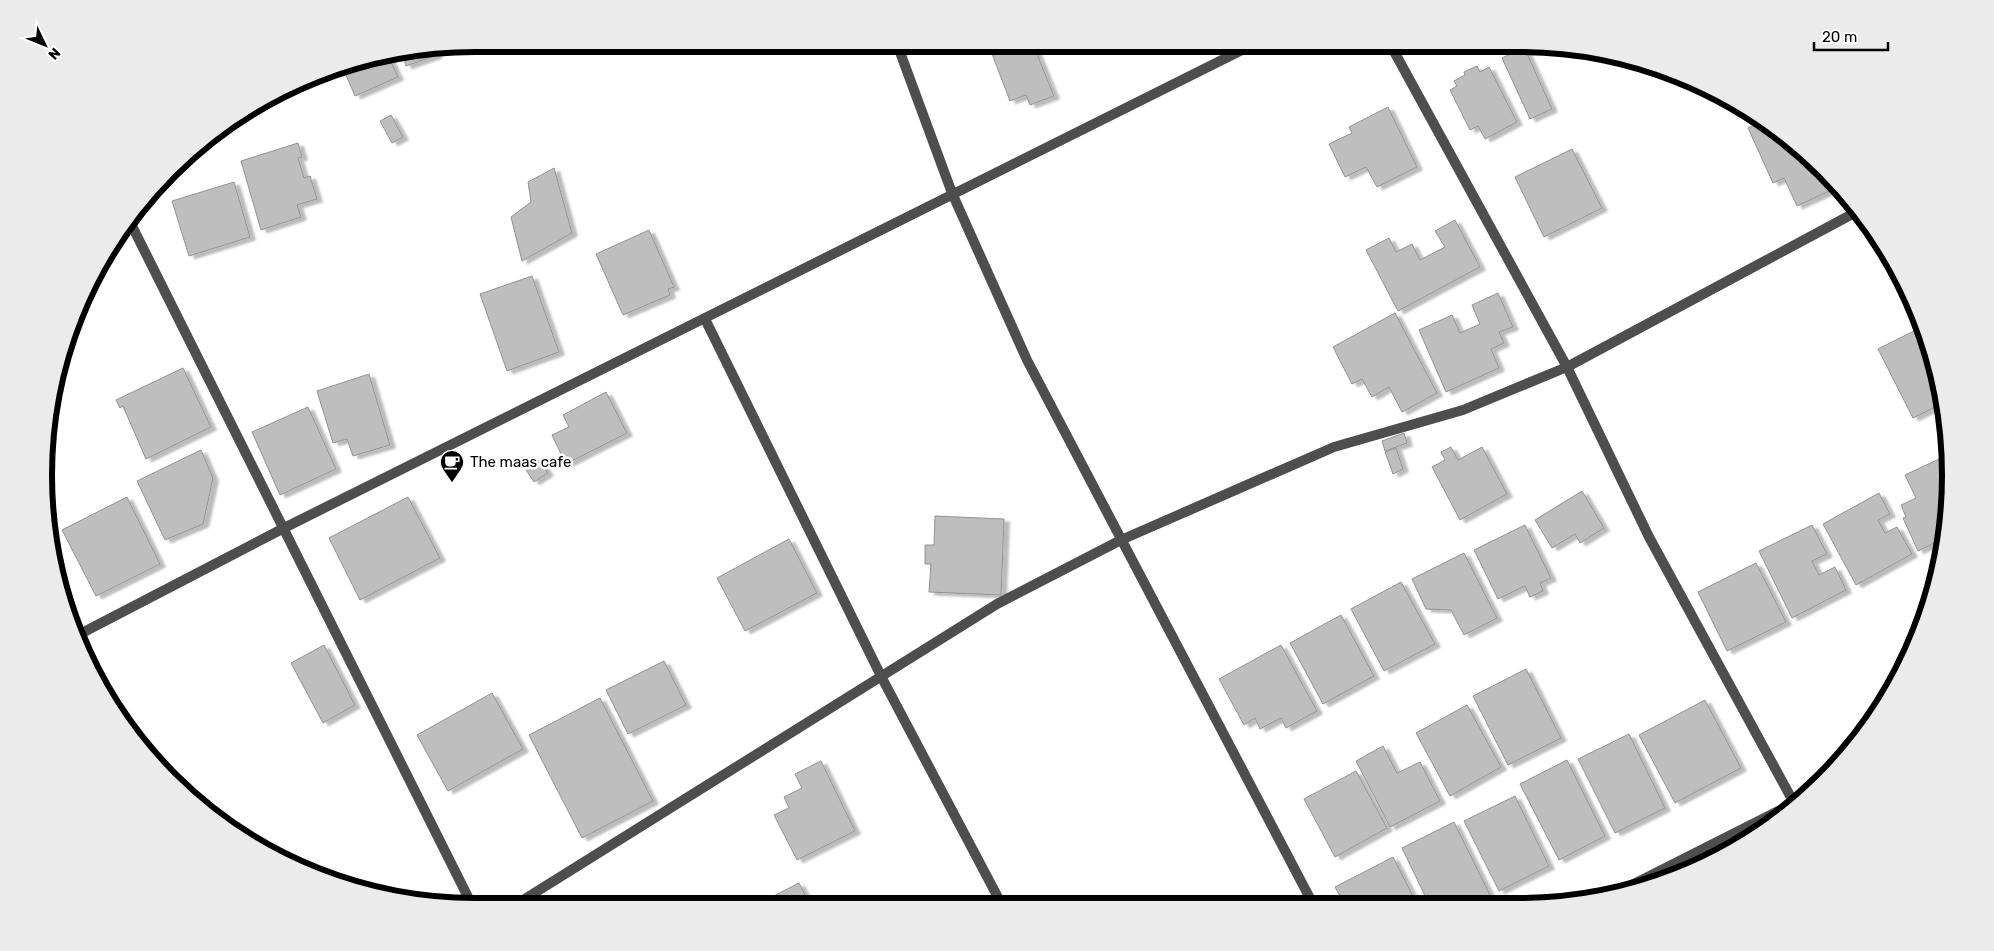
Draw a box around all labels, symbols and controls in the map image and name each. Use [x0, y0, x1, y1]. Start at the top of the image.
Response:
north arrow [20, 20, 70, 70]
scale bar [1814, 20, 1888, 52]
text: 20 m [1822, 28, 1857, 46]
text: N [44, 44, 64, 63]
cafe icon: The maas cafe [439, 449, 465, 483]
place label: The maas cafe [470, 453, 571, 471]

